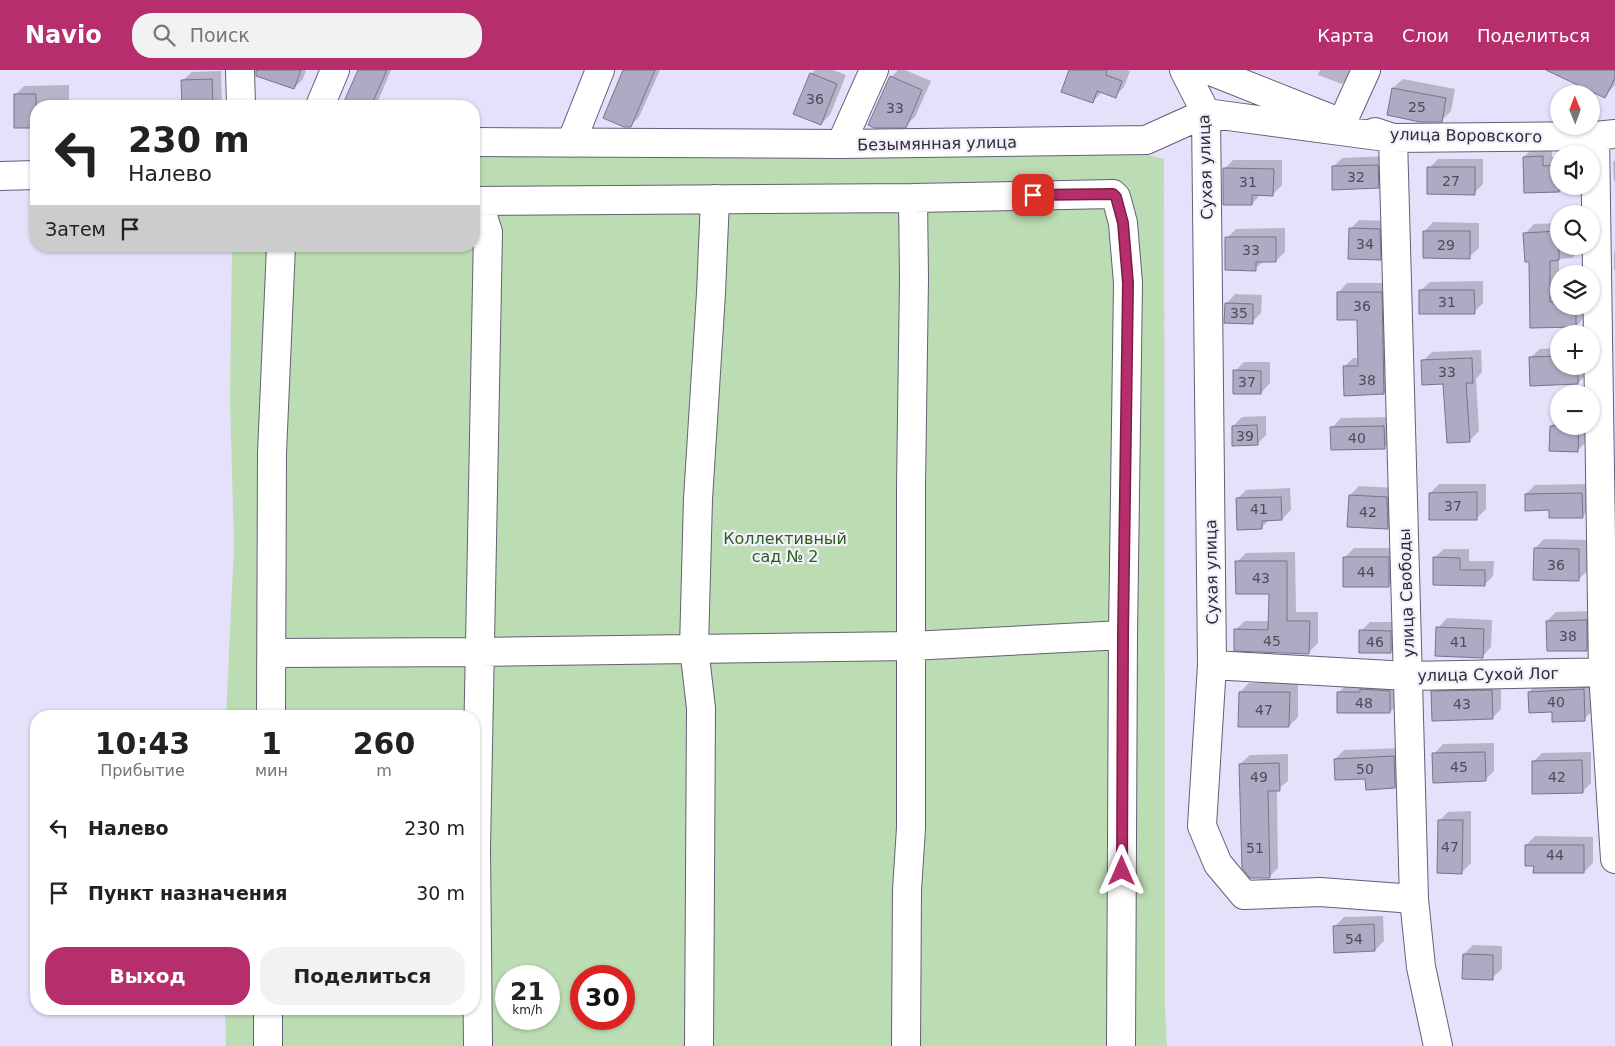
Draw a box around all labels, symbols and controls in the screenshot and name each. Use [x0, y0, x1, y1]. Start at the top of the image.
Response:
search box [132, 13, 482, 58]
text: Navio [25, 21, 102, 49]
icon: search [150, 21, 178, 49]
text: Поиск [190, 24, 250, 46]
text: Карта [1317, 25, 1374, 46]
text: Слои [1402, 25, 1449, 46]
text: Поделиться [1477, 25, 1590, 46]
north arrow [1550, 85, 1600, 135]
map controls [1550, 85, 1600, 435]
house number: 36 [806, 91, 824, 107]
house number: 25 [1408, 99, 1426, 115]
house number: 33 [886, 100, 904, 116]
street label: Сухая улица [1194, 114, 1217, 220]
icon: left [45, 120, 110, 185]
text: 230 m [128, 120, 250, 160]
street label: улица Воровского [1390, 125, 1542, 146]
street label: Безымянная улица [857, 133, 1017, 154]
button: sound [1550, 145, 1600, 195]
text: Налево [128, 161, 212, 186]
house number: 32 [1347, 169, 1365, 185]
house number: 27 [1442, 173, 1460, 189]
pin [1012, 174, 1054, 216]
house number: 31 [1239, 174, 1257, 190]
icon: arrive [1019, 181, 1047, 209]
button: search [1550, 205, 1600, 255]
icon: arrive [116, 215, 144, 243]
text: Затем [45, 218, 106, 240]
house number: 34 [1356, 236, 1374, 252]
house number: 29 [1437, 237, 1455, 253]
house number: 33 [1242, 242, 1260, 258]
button: layers [1550, 265, 1600, 315]
house number: 31 [1438, 294, 1456, 310]
house number: 36 [1353, 298, 1371, 314]
house number: 35 [1230, 305, 1248, 321]
button: + [1550, 325, 1600, 375]
house number: 33 [1438, 364, 1456, 380]
house number: 38 [1358, 372, 1376, 388]
house number: 37 [1238, 374, 1256, 390]
button: − [1550, 385, 1600, 435]
house number: 39 [1236, 428, 1254, 444]
house number: 40 [1348, 430, 1366, 446]
house number: 37 [1444, 498, 1462, 514]
house number: 41 [1250, 501, 1268, 517]
house number: 42 [1359, 504, 1377, 520]
street label: Сухая улица [1201, 519, 1222, 625]
street label: улица Свободы [1395, 528, 1418, 658]
park label: Коллективный сад № 2 [723, 529, 847, 566]
house number: 36 [1547, 557, 1565, 573]
house number: 44 [1357, 564, 1375, 580]
house number: 43 [1252, 570, 1270, 586]
house number: 38 [1559, 628, 1577, 644]
house number: 45 [1263, 633, 1281, 649]
house number: 46 [1366, 634, 1384, 650]
house number: 41 [1450, 634, 1468, 650]
street label: улица Сухой Лог [1417, 664, 1559, 685]
house number: 40 [1547, 694, 1565, 710]
house number: 48 [1355, 695, 1373, 711]
house number: 43 [1453, 696, 1471, 712]
house number: 47 [1255, 702, 1273, 718]
text: 10:43 [95, 726, 190, 761]
text: 1 [261, 726, 282, 761]
text: 260 [353, 726, 415, 761]
house number: 45 [1450, 759, 1468, 775]
text: Прибытие [100, 761, 185, 780]
text: мин [255, 761, 288, 780]
text: m [376, 761, 392, 780]
house number: 50 [1356, 761, 1374, 777]
house number: 49 [1250, 769, 1268, 785]
house number: 42 [1548, 769, 1566, 785]
icon: left [45, 814, 73, 842]
text: Налево [88, 817, 169, 839]
text: 230 m [404, 817, 465, 839]
house number: 47 [1441, 839, 1459, 855]
house number: 51 [1246, 840, 1264, 856]
position arrow [1095, 844, 1147, 896]
house number: 44 [1546, 847, 1564, 863]
icon: arrive [45, 879, 73, 907]
text: Пункт назначения [88, 882, 287, 904]
text: 30 m [416, 882, 465, 904]
house number: 54 [1345, 931, 1363, 947]
button: Выход [45, 947, 250, 1005]
button: Поделиться [260, 947, 465, 1005]
speed limit sign: 30 [570, 965, 635, 1030]
text: 21 [510, 977, 545, 1006]
text: km/h [512, 1003, 543, 1017]

